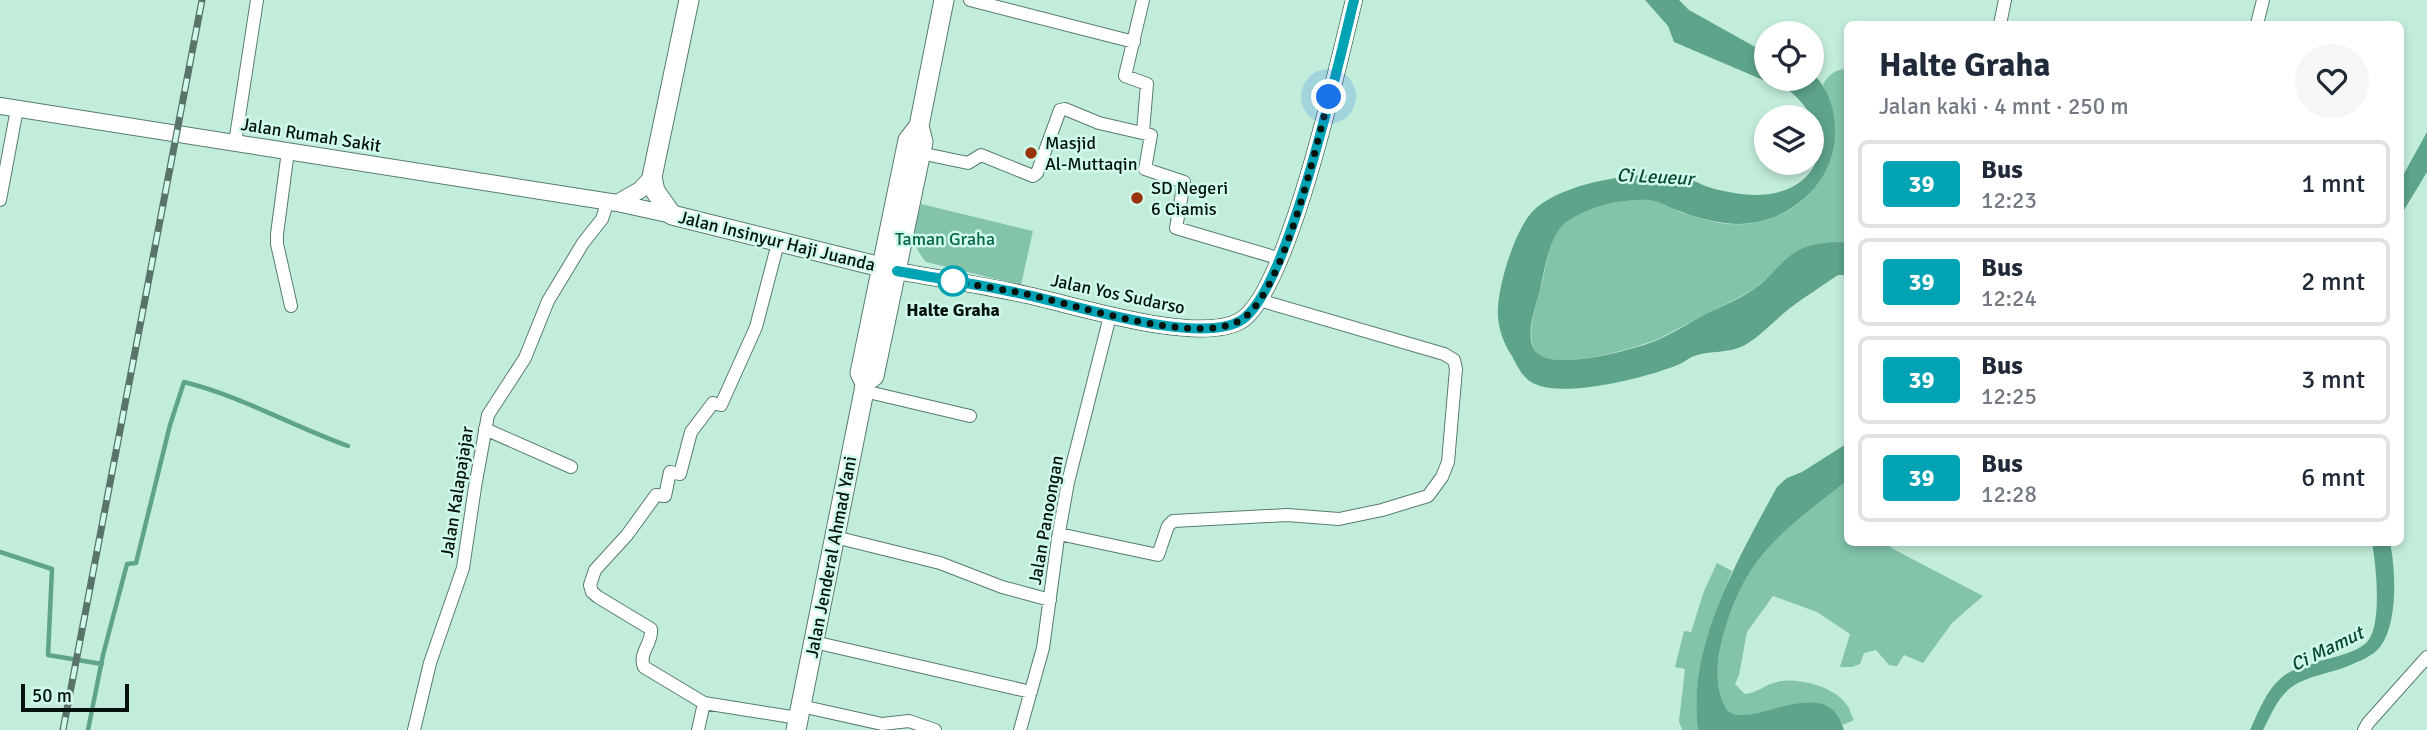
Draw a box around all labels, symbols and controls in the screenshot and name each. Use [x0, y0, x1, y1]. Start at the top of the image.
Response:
map controls [1754, 21, 1824, 175]
button: locate [1754, 21, 1824, 91]
button: heart [2295, 44, 2369, 118]
text: Halte Graha [1879, 45, 2050, 86]
your location [1311, 79, 1346, 114]
text: Jalan kaki · 4 mnt · 250 m [1879, 92, 2129, 121]
button: layers [1754, 105, 1824, 175]
street label: Jalan Rumah Sakit [239, 113, 383, 157]
place label: Masjid Al-Muttaqin [1045, 132, 1138, 175]
marker: Masjid Al-Muttaqin [1023, 145, 1039, 161]
text: Bus [1981, 154, 2023, 186]
water label: Ci Leueur [1616, 163, 1697, 191]
text: 1 mnt [2301, 168, 2365, 200]
text: 39 [1909, 169, 1934, 199]
place label: SD Negeri 6 Ciamis [1151, 177, 1228, 220]
text: 12:23 [1981, 186, 2037, 215]
marker: SD Negeri 6 Ciamis [1129, 190, 1145, 206]
street label: Jalan Insinyur Haji Juanda [676, 206, 878, 276]
park label: Taman Graha [895, 228, 995, 250]
text: Bus [1981, 252, 2023, 284]
marker: Halte Graha [938, 266, 968, 296]
text: 2 mnt [2301, 266, 2365, 298]
text: 39 [1909, 267, 1934, 297]
street label: Jalan Yos Sudarso [1049, 269, 1187, 319]
text: 12:24 [1981, 284, 2037, 313]
place label: Halte Graha [906, 299, 1000, 321]
text: Bus [1981, 350, 2023, 382]
text: 3 mnt [2301, 364, 2365, 396]
text: 39 [1909, 365, 1934, 395]
text: 12:25 [1981, 382, 2037, 411]
street label: Jalan Kalapajajar [436, 424, 478, 559]
text: Bus [1981, 448, 2023, 480]
street label: Jalan Jenderal Ahmad Yani [801, 454, 861, 660]
street label: Jalan Panoongan [1024, 454, 1068, 586]
text: 6 mnt [2301, 462, 2365, 494]
text: 39 [1909, 463, 1934, 493]
text: 12:28 [1981, 480, 2037, 509]
water label: Ci Mamut [2287, 620, 2369, 677]
scale bar [21, 681, 130, 713]
text: 50 m [32, 684, 72, 708]

